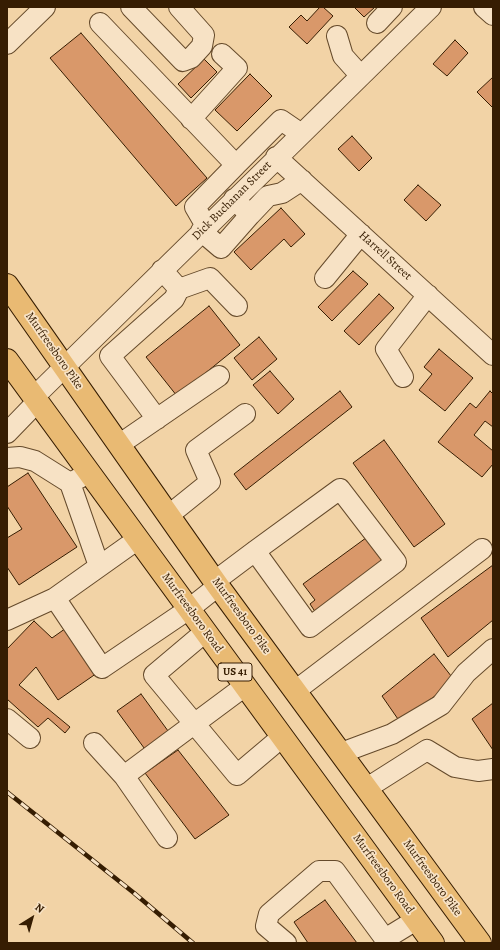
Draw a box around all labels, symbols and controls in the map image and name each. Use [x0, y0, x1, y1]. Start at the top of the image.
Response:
street label: Dick Buchanan Street [189, 158, 275, 244]
street label: Harrell Street [355, 228, 415, 284]
street label: Murfreesboro Pike [22, 310, 86, 392]
street label: Murfreesboro Road [158, 570, 226, 656]
street label: Murfreesboro Pike [208, 575, 274, 657]
road number: US 41 [218, 663, 252, 681]
street label: Murfreesboro Road [349, 831, 417, 917]
street label: Murfreesboro Pike [399, 837, 465, 919]
north arrow [12, 898, 52, 938]
text: N [32, 900, 47, 916]

